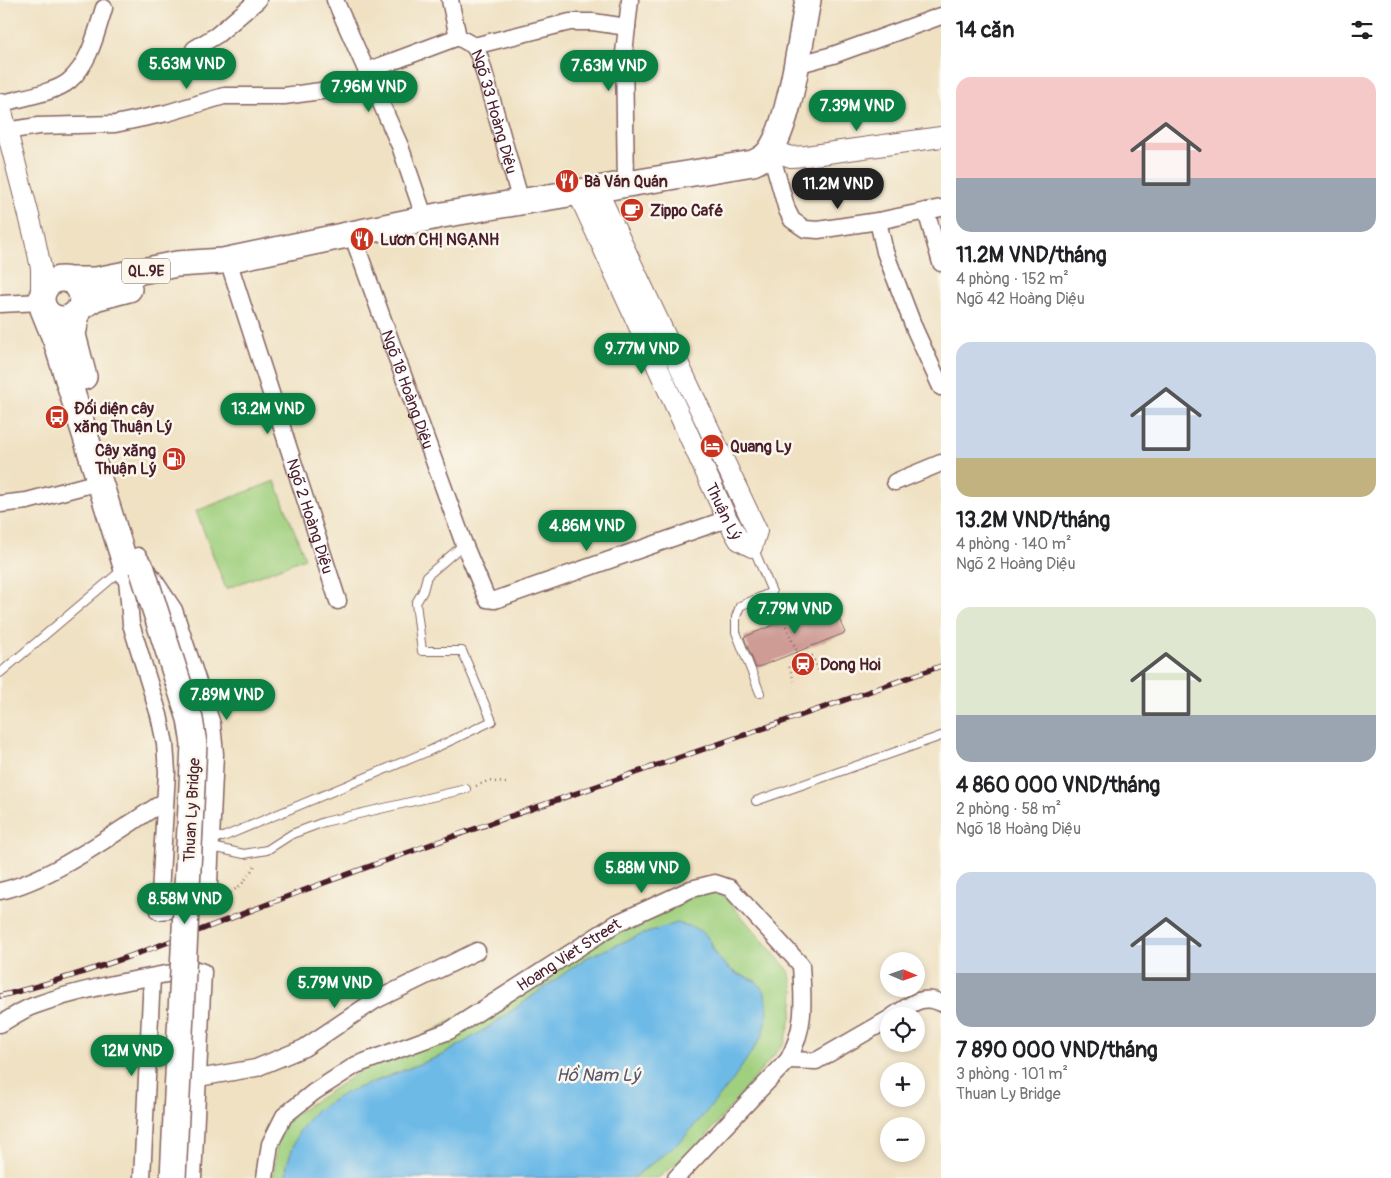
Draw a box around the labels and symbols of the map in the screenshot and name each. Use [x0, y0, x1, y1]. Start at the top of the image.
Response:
street label: Ngõ 33 Hoàng Diệu [466, 46, 521, 176]
pin: 5.63M VND [130, 48, 244, 90]
pin: 7.63M VND [552, 49, 666, 92]
pin: 7.96M VND [312, 70, 426, 113]
pin: 7.39M VND [800, 90, 914, 132]
restaurant icon: Bà Ván Quán [554, 168, 580, 194]
pin: 11.2M VND [781, 168, 895, 210]
place label: Bà Ván Quán [584, 172, 668, 192]
cafe icon: Zippo Café [619, 197, 645, 223]
place label: Zippo Café [650, 201, 724, 221]
restaurant icon: Lươn CHỊ NGẠNH [349, 226, 375, 252]
place label: Lươn CHỊ NGẠNH [380, 230, 499, 250]
road number: QL.9E [122, 258, 170, 284]
street label: Ngõ 18 Hoàng Diệu [376, 327, 438, 452]
pin: 9.77M VND [585, 332, 699, 375]
pin: 13.2M VND [211, 392, 325, 435]
place label: Đối diện cây xăng Thuận Lý [73, 398, 172, 437]
bus stop icon: Đối diện cây xăng Thuận Lý [44, 404, 70, 430]
hotel icon: Quang Ly [699, 433, 725, 459]
place label: Quang Ly [730, 437, 791, 457]
place label: Cây xăng Thuận Lý [94, 441, 156, 479]
fuel station icon: Cây xăng Thuận Lý [161, 446, 187, 472]
street label: Ngõ 2 Hoàng Diệu [282, 456, 338, 576]
street label: Thuận Lý [701, 480, 746, 544]
pin: 4.86M VND [530, 510, 644, 552]
pin: 7.79M VND [738, 592, 852, 635]
station icon: Dong Hoi [790, 651, 816, 677]
place label: Dong Hoi [820, 655, 881, 675]
pin: 7.89M VND [170, 678, 284, 721]
street label: Thuan Ly Bridge [179, 757, 205, 863]
pin: 5.88M VND [585, 852, 699, 894]
pin: 8.58M VND [128, 882, 242, 925]
street label: Hoang Viet Street [513, 914, 625, 996]
north arrow [880, 952, 925, 998]
pin: 5.79M VND [278, 966, 392, 1009]
pin: 12M VND [86, 1034, 178, 1077]
water label: Hồ Nam Lý [556, 1064, 642, 1087]

